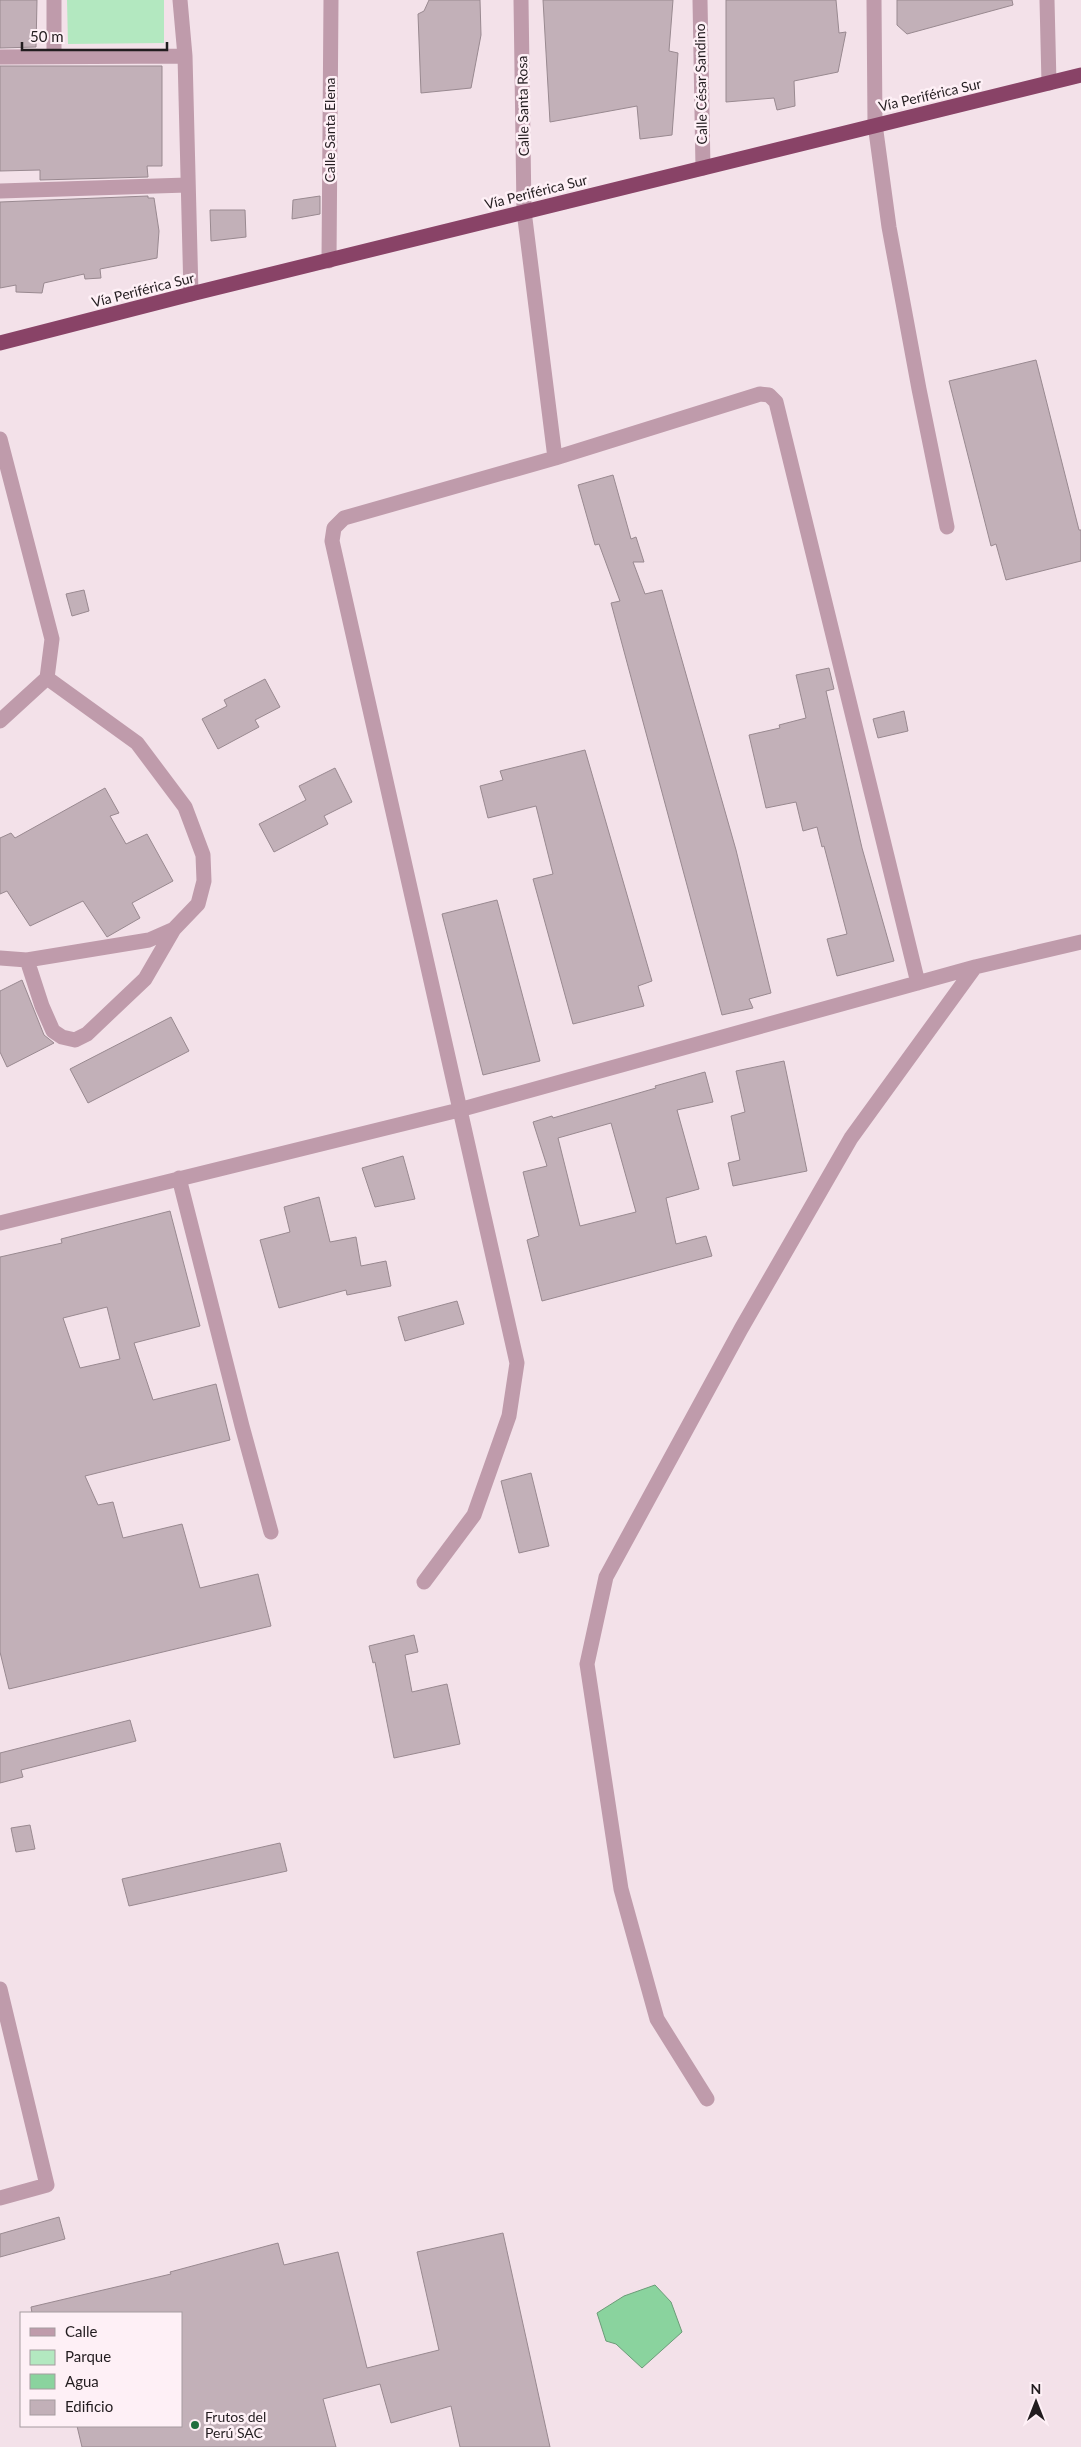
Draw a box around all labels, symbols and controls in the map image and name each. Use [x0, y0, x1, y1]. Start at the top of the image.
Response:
scale bar [22, 20, 168, 52]
street label: Calle César Sandino [691, 23, 710, 145]
text: 50 m [30, 27, 64, 45]
street label: Calle Santa Rosa [513, 55, 532, 157]
street label: Vía Periférica Sur [877, 74, 983, 115]
street label: Calle Santa Elena [321, 77, 338, 183]
street label: Vía Periférica Sur [483, 171, 589, 212]
street label: Vía Periférica Sur [90, 269, 196, 310]
legend [20, 2312, 182, 2427]
text: Calle [65, 2322, 98, 2340]
text: Parque [65, 2347, 111, 2365]
text: Agua [65, 2372, 99, 2390]
north arrow [1011, 2377, 1061, 2427]
text: N [1031, 2380, 1041, 2397]
text: Edificio [65, 2397, 113, 2415]
place label: Frutos del Perú SAC [205, 2408, 266, 2441]
marker: Frutos del Perú SAC [189, 2419, 201, 2431]

